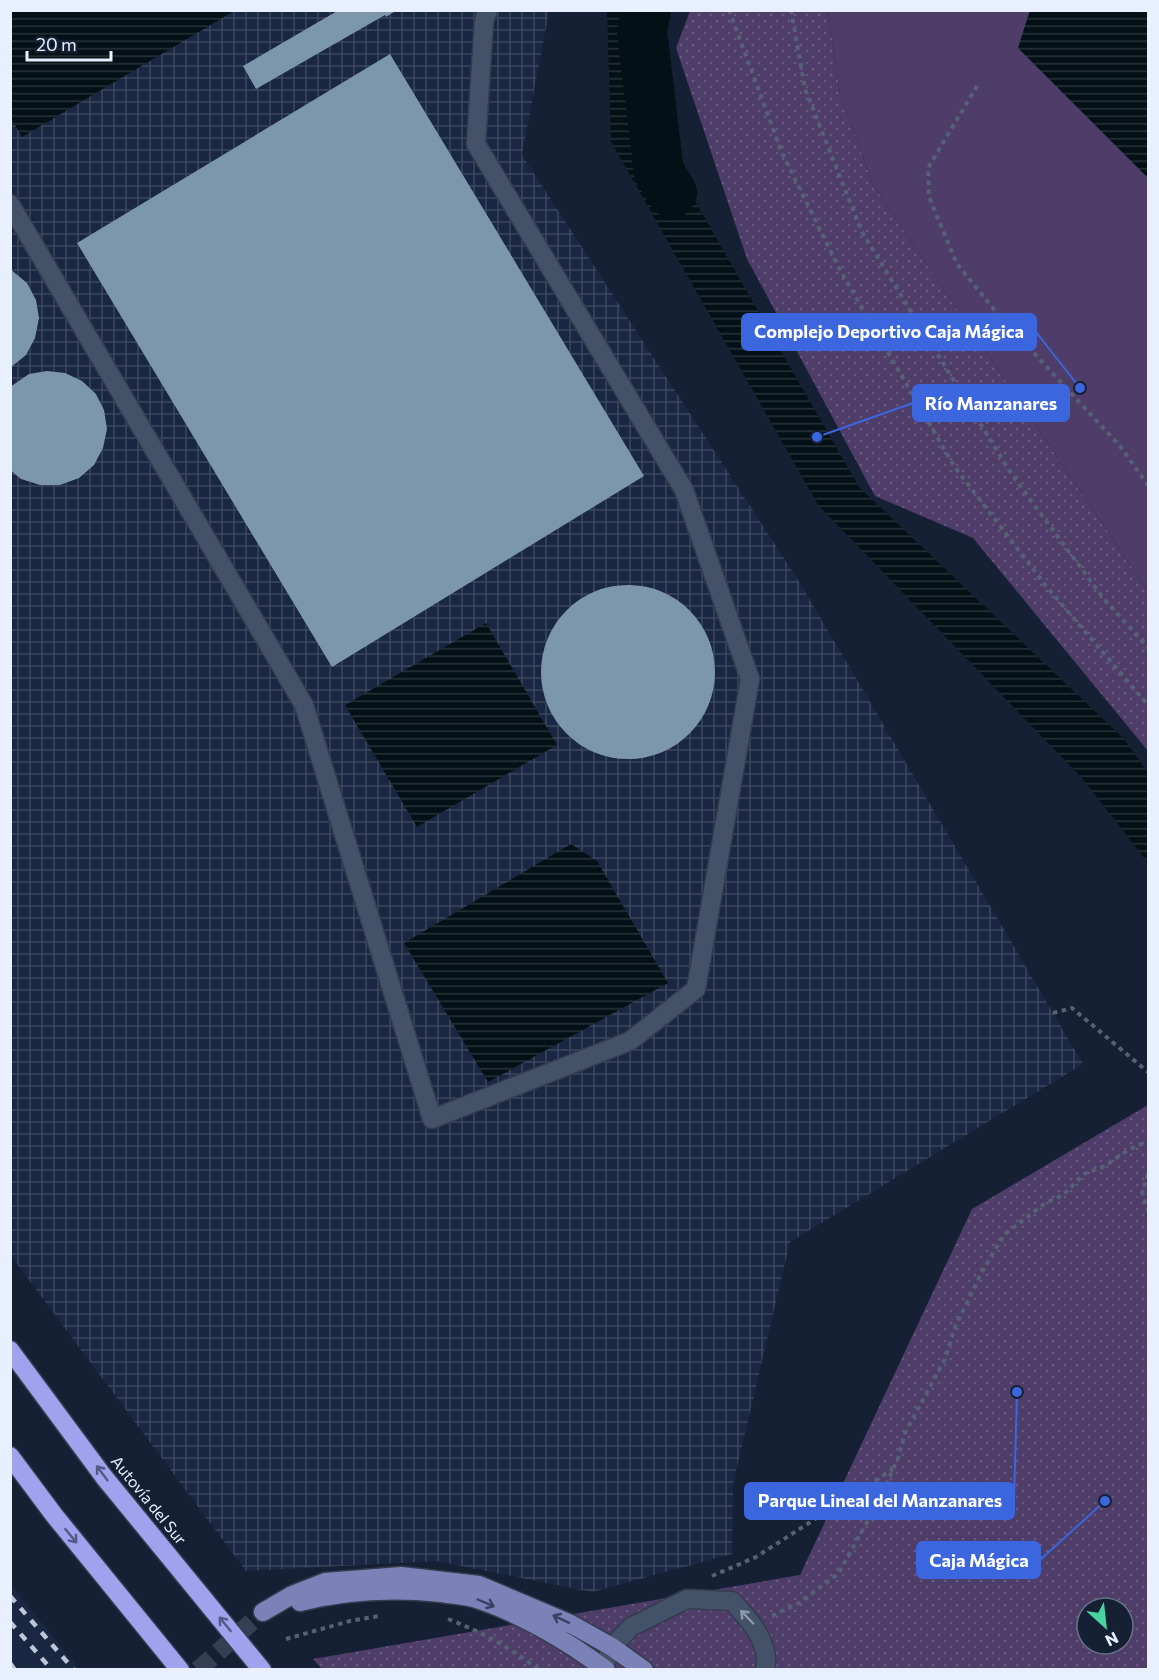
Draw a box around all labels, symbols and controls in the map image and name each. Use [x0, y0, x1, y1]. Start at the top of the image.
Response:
scale bar [27, 24, 111, 62]
text: 20 m [36, 33, 77, 55]
callout: Complejo Deportivo Caja Mágica [742, 314, 1036, 350]
text: Complejo Deportivo Caja Mágica [754, 320, 1024, 342]
callout: Río Manzanares [913, 385, 1069, 421]
text: Río Manzanares [925, 392, 1057, 414]
street label: Autovía del Sur [108, 1451, 191, 1548]
one-way arrow [95, 1465, 108, 1481]
callout: Parque Lineal del Manzanares [745, 1483, 1014, 1519]
text: Parque Lineal del Manzanares [758, 1489, 1002, 1511]
one-way arrow [64, 1528, 78, 1543]
callout: Caja Mágica [917, 1542, 1040, 1578]
text: Caja Mágica [929, 1549, 1029, 1571]
north arrow [1075, 1596, 1135, 1656]
one-way arrow [476, 1598, 494, 1609]
one-way arrow [740, 1609, 754, 1624]
one-way arrow [552, 1612, 570, 1623]
one-way arrow [218, 1617, 232, 1632]
text: N [1102, 1629, 1122, 1651]

